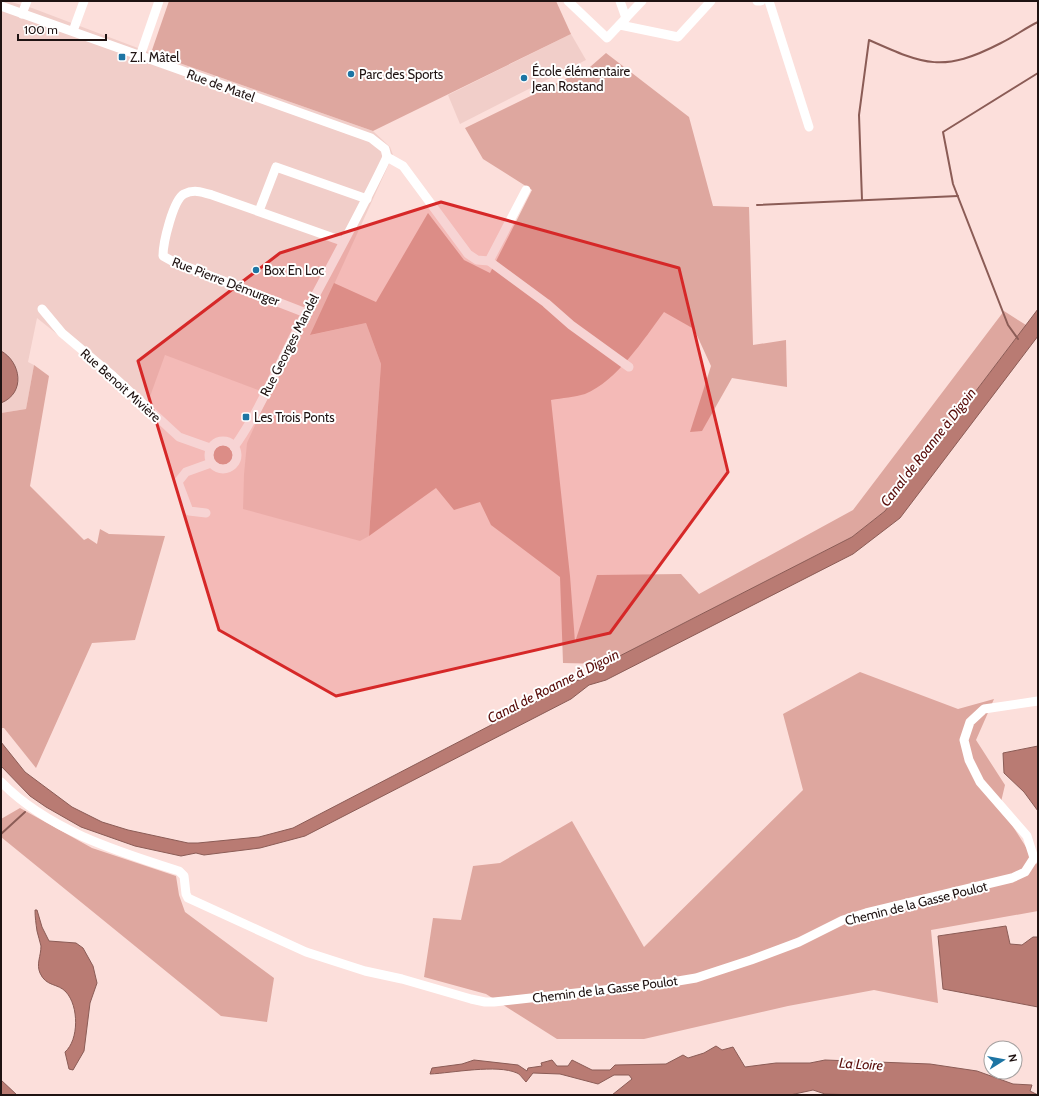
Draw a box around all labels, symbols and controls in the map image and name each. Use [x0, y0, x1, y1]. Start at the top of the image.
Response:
scale bar [18, 16, 106, 42]
text: 100 m [24, 22, 58, 37]
place label: Z.I. Mâtel [130, 49, 179, 65]
marker: Z.I. Mâtel [117, 52, 127, 62]
place label: École élémentaire Jean Rostand [531, 62, 630, 94]
street label: Rue de Matel [185, 65, 257, 105]
place label: Parc des Sports [359, 66, 444, 82]
marker: Parc des Sports [346, 69, 356, 79]
marker: École élémentaire Jean Rostand [519, 73, 529, 83]
street label: Rue Pierre Démurger [170, 253, 283, 309]
place label: Box En Loc [264, 262, 325, 278]
marker: Box En Loc [251, 265, 261, 275]
street label: Rue Georges Mandel [256, 291, 322, 399]
street label: Rue Benoit Mivière [78, 345, 165, 425]
water label: Canal de Roanne à Digoin [876, 384, 980, 510]
place label: Les Trois Ponts [254, 409, 335, 425]
marker: Les Trois Ponts [241, 412, 251, 422]
water label: Canal de Roanne à Digoin [484, 645, 622, 727]
street label: Chemin de la Gasse Poulot [843, 877, 989, 928]
street label: Chemin de la Gasse Poulot [532, 972, 679, 1006]
north arrow [983, 1040, 1023, 1080]
water label: La Loire [838, 1053, 884, 1075]
text: N [1005, 1053, 1020, 1063]

